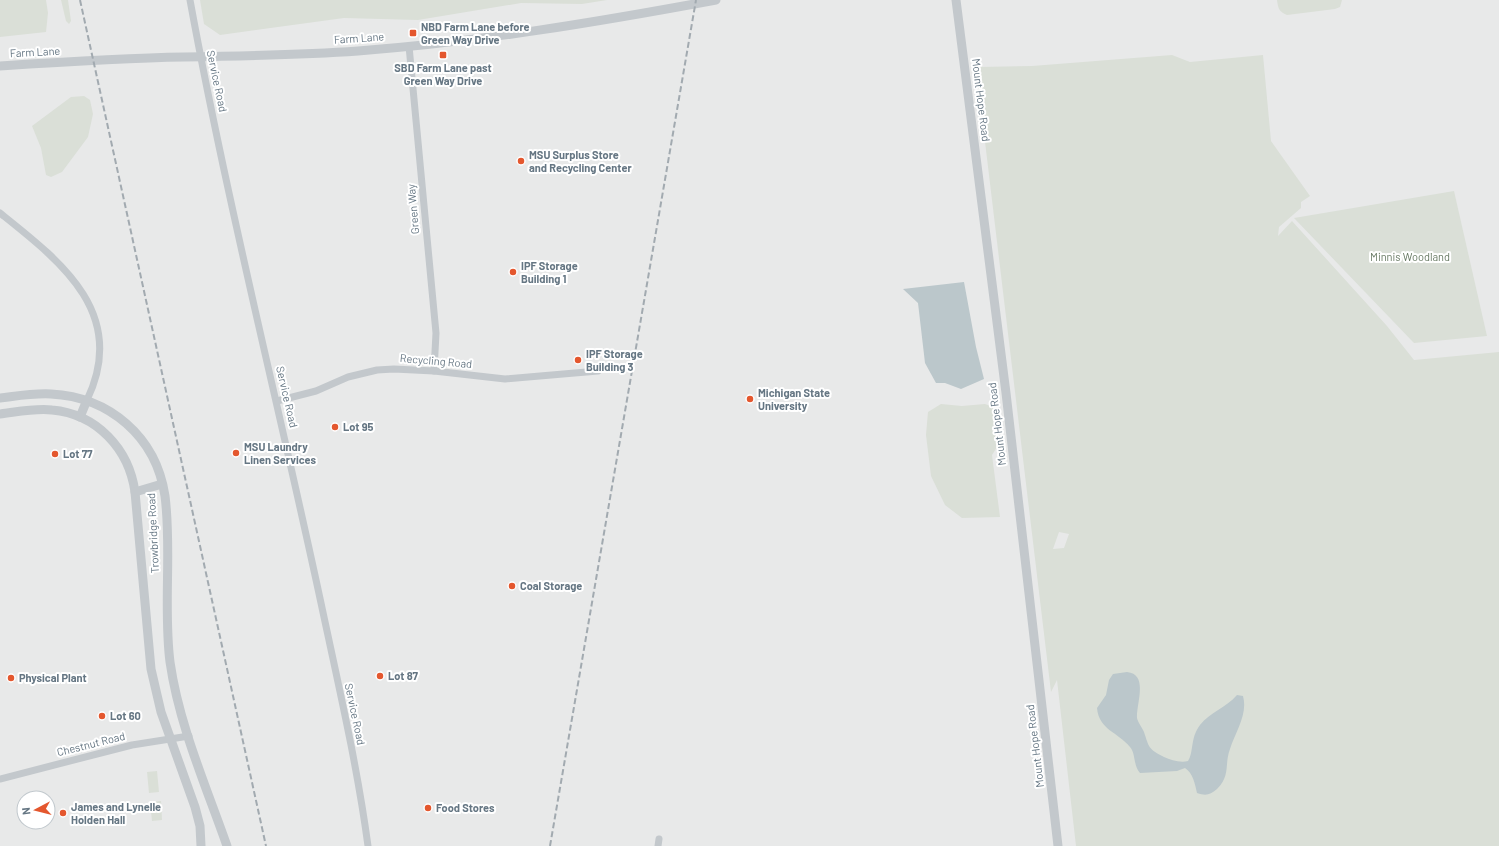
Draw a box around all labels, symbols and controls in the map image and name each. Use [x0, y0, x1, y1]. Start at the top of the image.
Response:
place label: NBD Farm Lane before Green Way Drive [421, 20, 530, 46]
marker: NBD Farm Lane before Green Way Drive [408, 28, 418, 38]
street label: Farm Lane [333, 29, 385, 46]
street label: Farm Lane [9, 44, 61, 59]
street label: Service Road [205, 49, 230, 113]
marker: SBD Farm Lane past Green Way Drive [438, 50, 448, 60]
street label: Mount Hope Road [970, 58, 993, 142]
place label: SBD Farm Lane past Green Way Drive [394, 61, 492, 87]
place label: MSU Surplus Store and Recycling Center [529, 148, 632, 174]
marker: MSU Surplus Store and Recycling Center [516, 156, 526, 166]
street label: Green Way [404, 183, 421, 235]
park label: Minnis Woodland [1370, 250, 1450, 263]
place label: IPF Storage Building 1 [521, 259, 578, 285]
marker: IPF Storage Building 1 [508, 267, 518, 277]
place label: IPF Storage Building 3 [586, 347, 643, 373]
street label: Recycling Road [399, 351, 473, 370]
marker: IPF Storage Building 3 [573, 355, 583, 365]
street label: Service Road [274, 365, 301, 429]
street label: Mount Hope Road [985, 382, 1008, 466]
place label: Michigan State University [758, 386, 830, 412]
marker: Michigan State University [745, 394, 755, 404]
place label: Lot 95 [343, 420, 373, 433]
marker: Lot 95 [330, 422, 340, 432]
place label: MSU Laundry Linen Services [244, 440, 316, 466]
place label: Lot 77 [63, 447, 93, 460]
marker: MSU Laundry Linen Services [231, 448, 241, 458]
marker: Lot 77 [50, 449, 60, 459]
street label: Trowbridge Road [144, 493, 161, 574]
place label: Coal Storage [520, 579, 582, 592]
marker: Coal Storage [507, 581, 517, 591]
place label: Lot 87 [388, 669, 419, 682]
place label: Physical Plant [19, 671, 87, 684]
marker: Lot 87 [375, 671, 385, 681]
marker: Physical Plant [6, 673, 16, 683]
street label: Service Road [343, 682, 368, 746]
street label: Mount Hope Road [1023, 704, 1046, 788]
place label: Lot 60 [110, 709, 141, 722]
marker: Lot 60 [97, 711, 107, 721]
street label: Chestnut Road [55, 729, 126, 758]
north arrow [16, 790, 56, 830]
place label: James and Lynelle Holden Hall [71, 800, 161, 826]
place label: Food Stores [436, 801, 495, 814]
marker: Food Stores [423, 803, 433, 813]
text: N [19, 807, 32, 816]
marker: James and Lynelle Holden Hall [58, 808, 68, 818]

